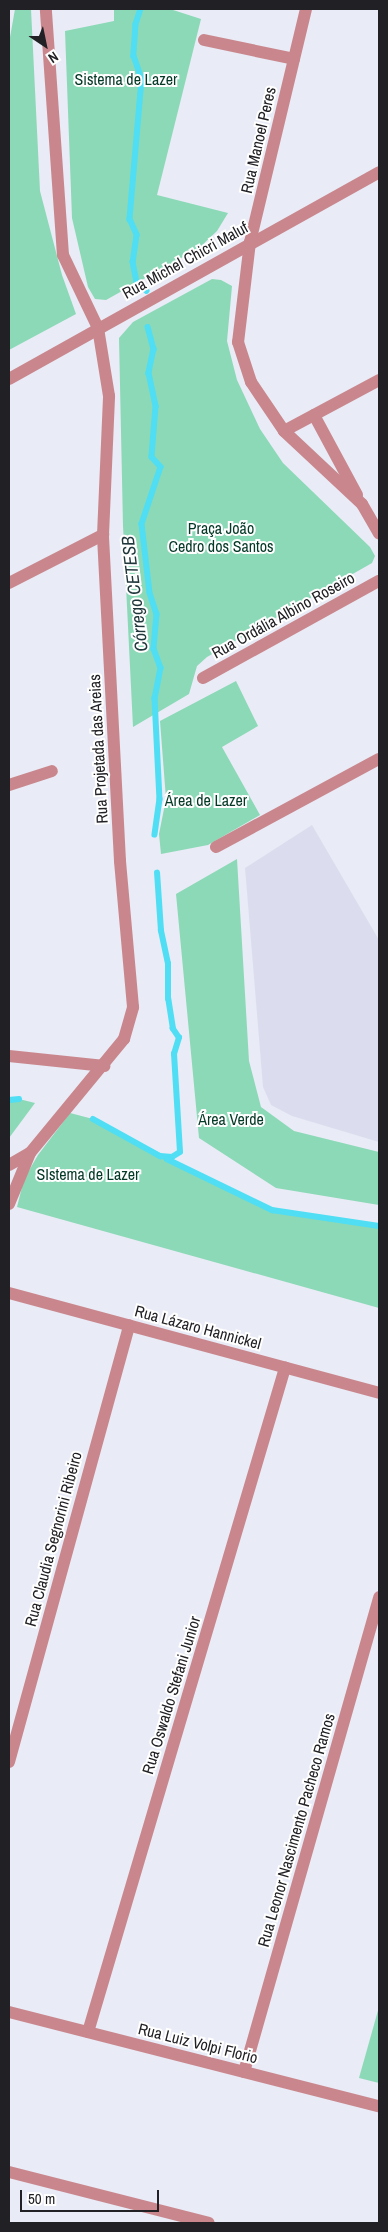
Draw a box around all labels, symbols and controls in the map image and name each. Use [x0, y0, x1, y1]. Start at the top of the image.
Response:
north arrow [20, 20, 70, 70]
text: N [45, 48, 62, 67]
park label: Sistema de Lazer [75, 69, 177, 89]
street label: Rua Manoel Peres [236, 85, 280, 195]
street label: Rua Michel Chicri Maluf [119, 217, 251, 303]
park label: Praça João Cedro dos Santos [168, 518, 274, 556]
water label: Córrego CETESB [117, 535, 153, 653]
street label: Rua Ordália Albino Roseiro [208, 568, 358, 662]
street label: Rua Projetada das Areias [84, 673, 112, 825]
park label: Área de Lazer [165, 790, 247, 810]
park label: Área Verde [198, 1109, 264, 1129]
park label: SIstema de Lazer [37, 1164, 139, 1184]
street label: Rua Lázaro Hannickel [133, 1301, 263, 1353]
street label: Rua Claudia Segnorini Ribeiro [20, 1450, 86, 1628]
street label: Rua Oswaldo Stefani Junior [138, 1614, 204, 1776]
street label: Rua Leonor Nascimento Pacheco Ramos [253, 1711, 339, 1949]
street label: Rua Luiz Volpi Florio [136, 2019, 260, 2067]
scale bar [22, 2180, 161, 2212]
text: 50 m [28, 2188, 55, 2209]

